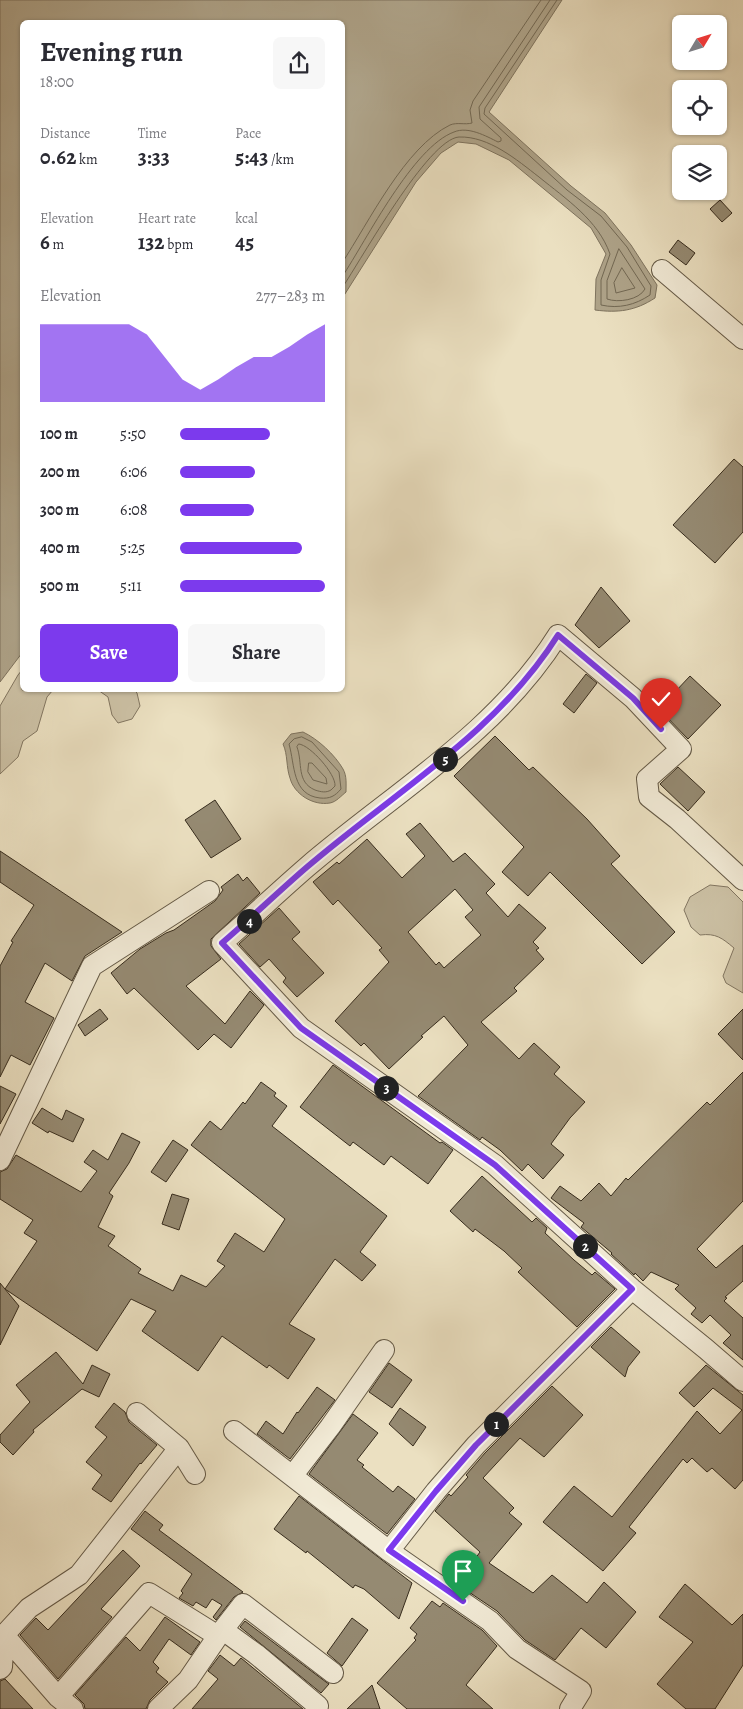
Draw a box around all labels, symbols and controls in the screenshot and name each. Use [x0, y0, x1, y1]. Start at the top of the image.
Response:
north arrow [672, 15, 728, 70]
map controls [672, 15, 727, 200]
text: Evening run [40, 33, 183, 71]
button: share [273, 37, 325, 89]
text: 18:00 [40, 71, 74, 93]
button: locate [672, 80, 727, 135]
text: Distance [40, 124, 90, 143]
text: Time [138, 124, 167, 143]
text: Pace [235, 124, 261, 143]
text: 0.62 [40, 143, 76, 171]
text: 3:33 [138, 143, 170, 171]
text: 5:43 [235, 143, 268, 171]
button: layers [672, 145, 727, 200]
text: km [76, 150, 98, 169]
text: /km [268, 150, 294, 169]
text: Elevation [40, 209, 94, 228]
text: Heart rate [138, 209, 196, 228]
text: kcal [235, 209, 258, 228]
text: 6 [40, 228, 50, 256]
text: 132 [138, 228, 164, 256]
text: 45 [235, 228, 254, 256]
text: m [50, 235, 64, 254]
text: bpm [164, 235, 193, 254]
text: Elevation [40, 285, 101, 307]
text: 277–283 m [256, 285, 325, 307]
text: 100 m [40, 423, 78, 445]
text: 5:50 [120, 423, 146, 445]
text: 200 m [40, 461, 80, 483]
text: 6:06 [120, 461, 147, 483]
text: 300 m [40, 499, 79, 521]
text: 6:08 [120, 499, 148, 521]
text: 400 m [40, 537, 80, 559]
text: 5:25 [120, 537, 145, 559]
text: 500 m [40, 575, 79, 597]
text: 5:11 [120, 575, 142, 597]
button: Save [40, 624, 178, 682]
button: Share [188, 624, 325, 682]
pin [640, 678, 682, 729]
icon: check [647, 685, 675, 713]
pin: 5 [432, 746, 458, 772]
text: 5 [443, 750, 448, 769]
pin: 4 [236, 908, 262, 934]
text: 4 [246, 912, 253, 931]
pin: 3 [374, 1076, 398, 1100]
text: 3 [383, 1079, 390, 1098]
pin: 2 [572, 1234, 598, 1258]
text: 2 [582, 1237, 589, 1256]
pin: 1 [484, 1412, 508, 1436]
text: 1 [494, 1415, 499, 1434]
pin [442, 1550, 484, 1601]
icon: arrive [449, 1557, 477, 1585]

